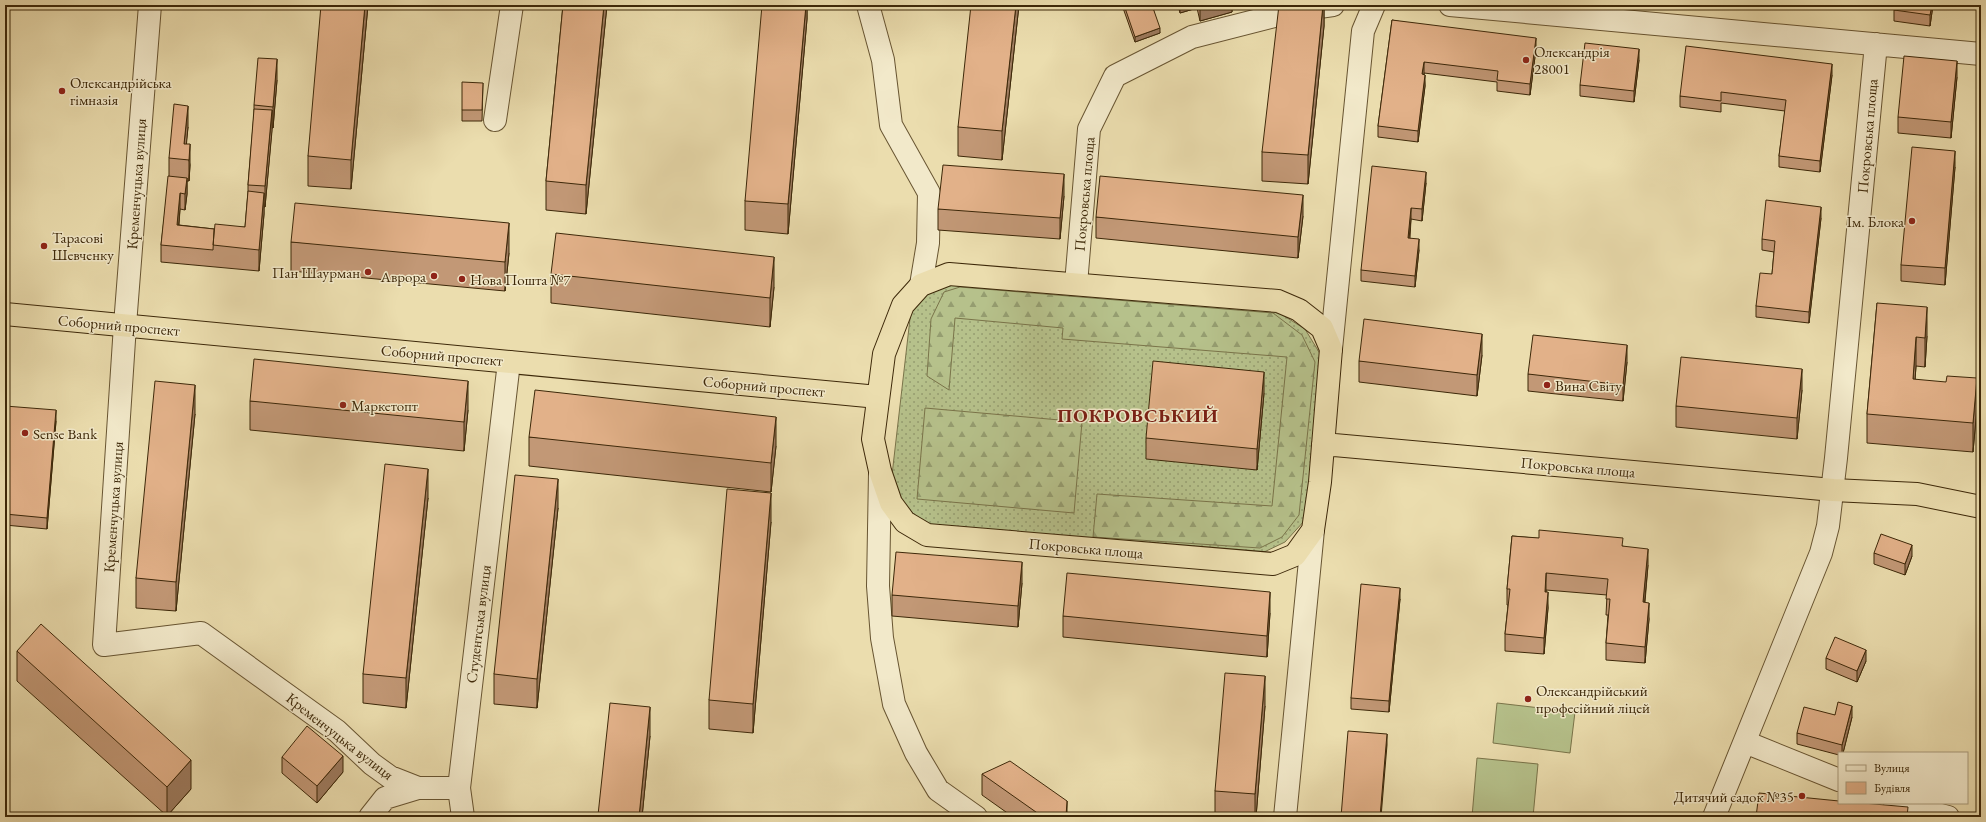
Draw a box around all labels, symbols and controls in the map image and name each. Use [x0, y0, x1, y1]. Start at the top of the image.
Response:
place label: Олександрія 28001 [1534, 42, 1610, 78]
marker: Олександрія 28001 [1521, 55, 1531, 65]
place label: Олександрійська гімназія [70, 73, 172, 109]
street label: Покровська площа [1853, 78, 1881, 194]
marker: Олександрійська гімназія [57, 86, 67, 96]
street label: Кременчуцька вулиця [122, 118, 150, 250]
street label: Покровська площа [1070, 136, 1098, 252]
place label: Ім. Блока [1847, 212, 1904, 231]
marker: Ім. Блока [1907, 216, 1917, 226]
place label: Тарасові Шевченку [52, 228, 114, 264]
marker: Тарасові Шевченку [39, 241, 49, 251]
place label: Пан Шаурман [272, 263, 360, 282]
marker: Пан Шаурман [363, 267, 373, 277]
place label: Аврора [380, 267, 426, 286]
place label: Нова Пошта №7 [470, 270, 571, 289]
marker: Аврора [429, 271, 439, 281]
marker: Нова Пошта №7 [457, 274, 467, 284]
street label: Соборний проспект [57, 310, 181, 340]
street label: Соборний проспект [380, 340, 504, 370]
street label: Соборний проспект [702, 371, 826, 401]
place label: Вина Світу [1555, 376, 1622, 395]
marker: Вина Світу [1542, 380, 1552, 390]
place label: Маркетопт [351, 396, 418, 415]
marker: Маркетопт [338, 400, 348, 410]
district label: ПОКРОВСЬКИЙ [1057, 403, 1219, 428]
place label: Sense Bank [33, 424, 98, 443]
marker: Sense Bank [20, 428, 30, 438]
street label: Кременчуцька вулиця [99, 441, 127, 573]
street label: Покровська площа [1520, 453, 1636, 481]
street label: Покровська площа [1028, 534, 1144, 562]
street label: Студентська вулиця [461, 563, 495, 684]
place label: Олександрійський професійний ліцей [1536, 681, 1650, 717]
street label: Кременчуцька вулиця [282, 688, 398, 784]
marker: Олександрійський професійний ліцей [1523, 694, 1533, 704]
legend [1838, 752, 1968, 804]
text: Вулиця [1874, 760, 1910, 776]
text: Будівля [1874, 780, 1911, 796]
place label: Дитячий садок №35 [1674, 787, 1794, 806]
marker: Дитячий садок №35 [1797, 791, 1807, 801]

